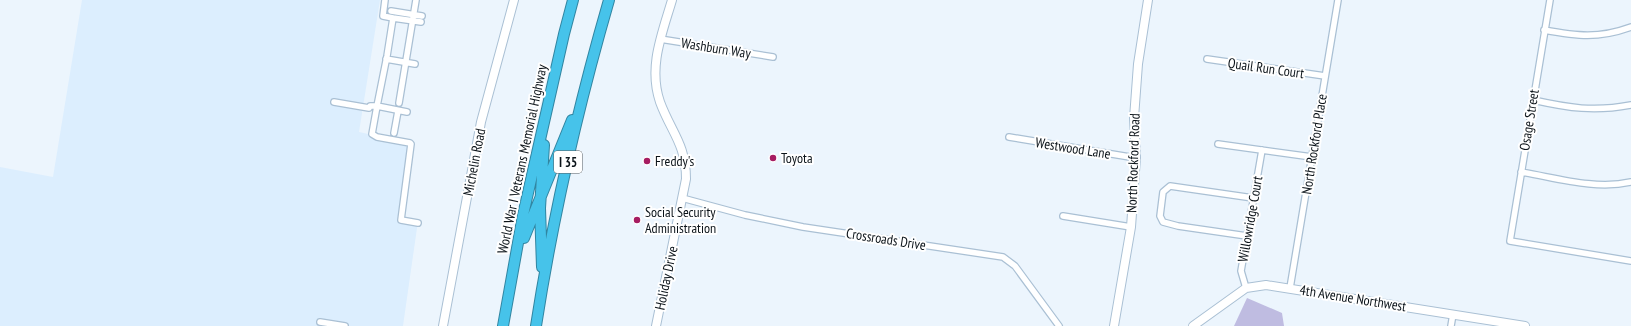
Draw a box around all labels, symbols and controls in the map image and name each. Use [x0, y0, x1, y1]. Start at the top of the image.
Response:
street label: Washburn Way [680, 34, 753, 62]
street label: Quail Run Court [1227, 54, 1305, 82]
street label: World War I Veterans Memorial Highway [493, 62, 551, 255]
street label: Osage Street [1515, 88, 1543, 152]
street label: North Rockford Place [1297, 92, 1331, 196]
street label: North Rockford Road [1122, 113, 1144, 213]
street label: Michelin Road [459, 127, 489, 197]
street label: Westwood Lane [1034, 133, 1112, 163]
place label: Toyota [781, 149, 813, 167]
road number: I 35 [554, 151, 582, 173]
place label: Freddy's [655, 152, 695, 170]
marker: Toyota [768, 153, 778, 163]
marker: Freddy's [642, 156, 652, 166]
street label: Willowridge Court [1234, 174, 1266, 263]
place label: Social Security Administration [645, 203, 716, 237]
marker: Social Security Administration [632, 215, 642, 225]
street label: Crossroads Drive [845, 224, 927, 254]
street label: Holiday Drive [650, 244, 682, 312]
street label: 4th Avenue Northwest [1298, 281, 1408, 315]

